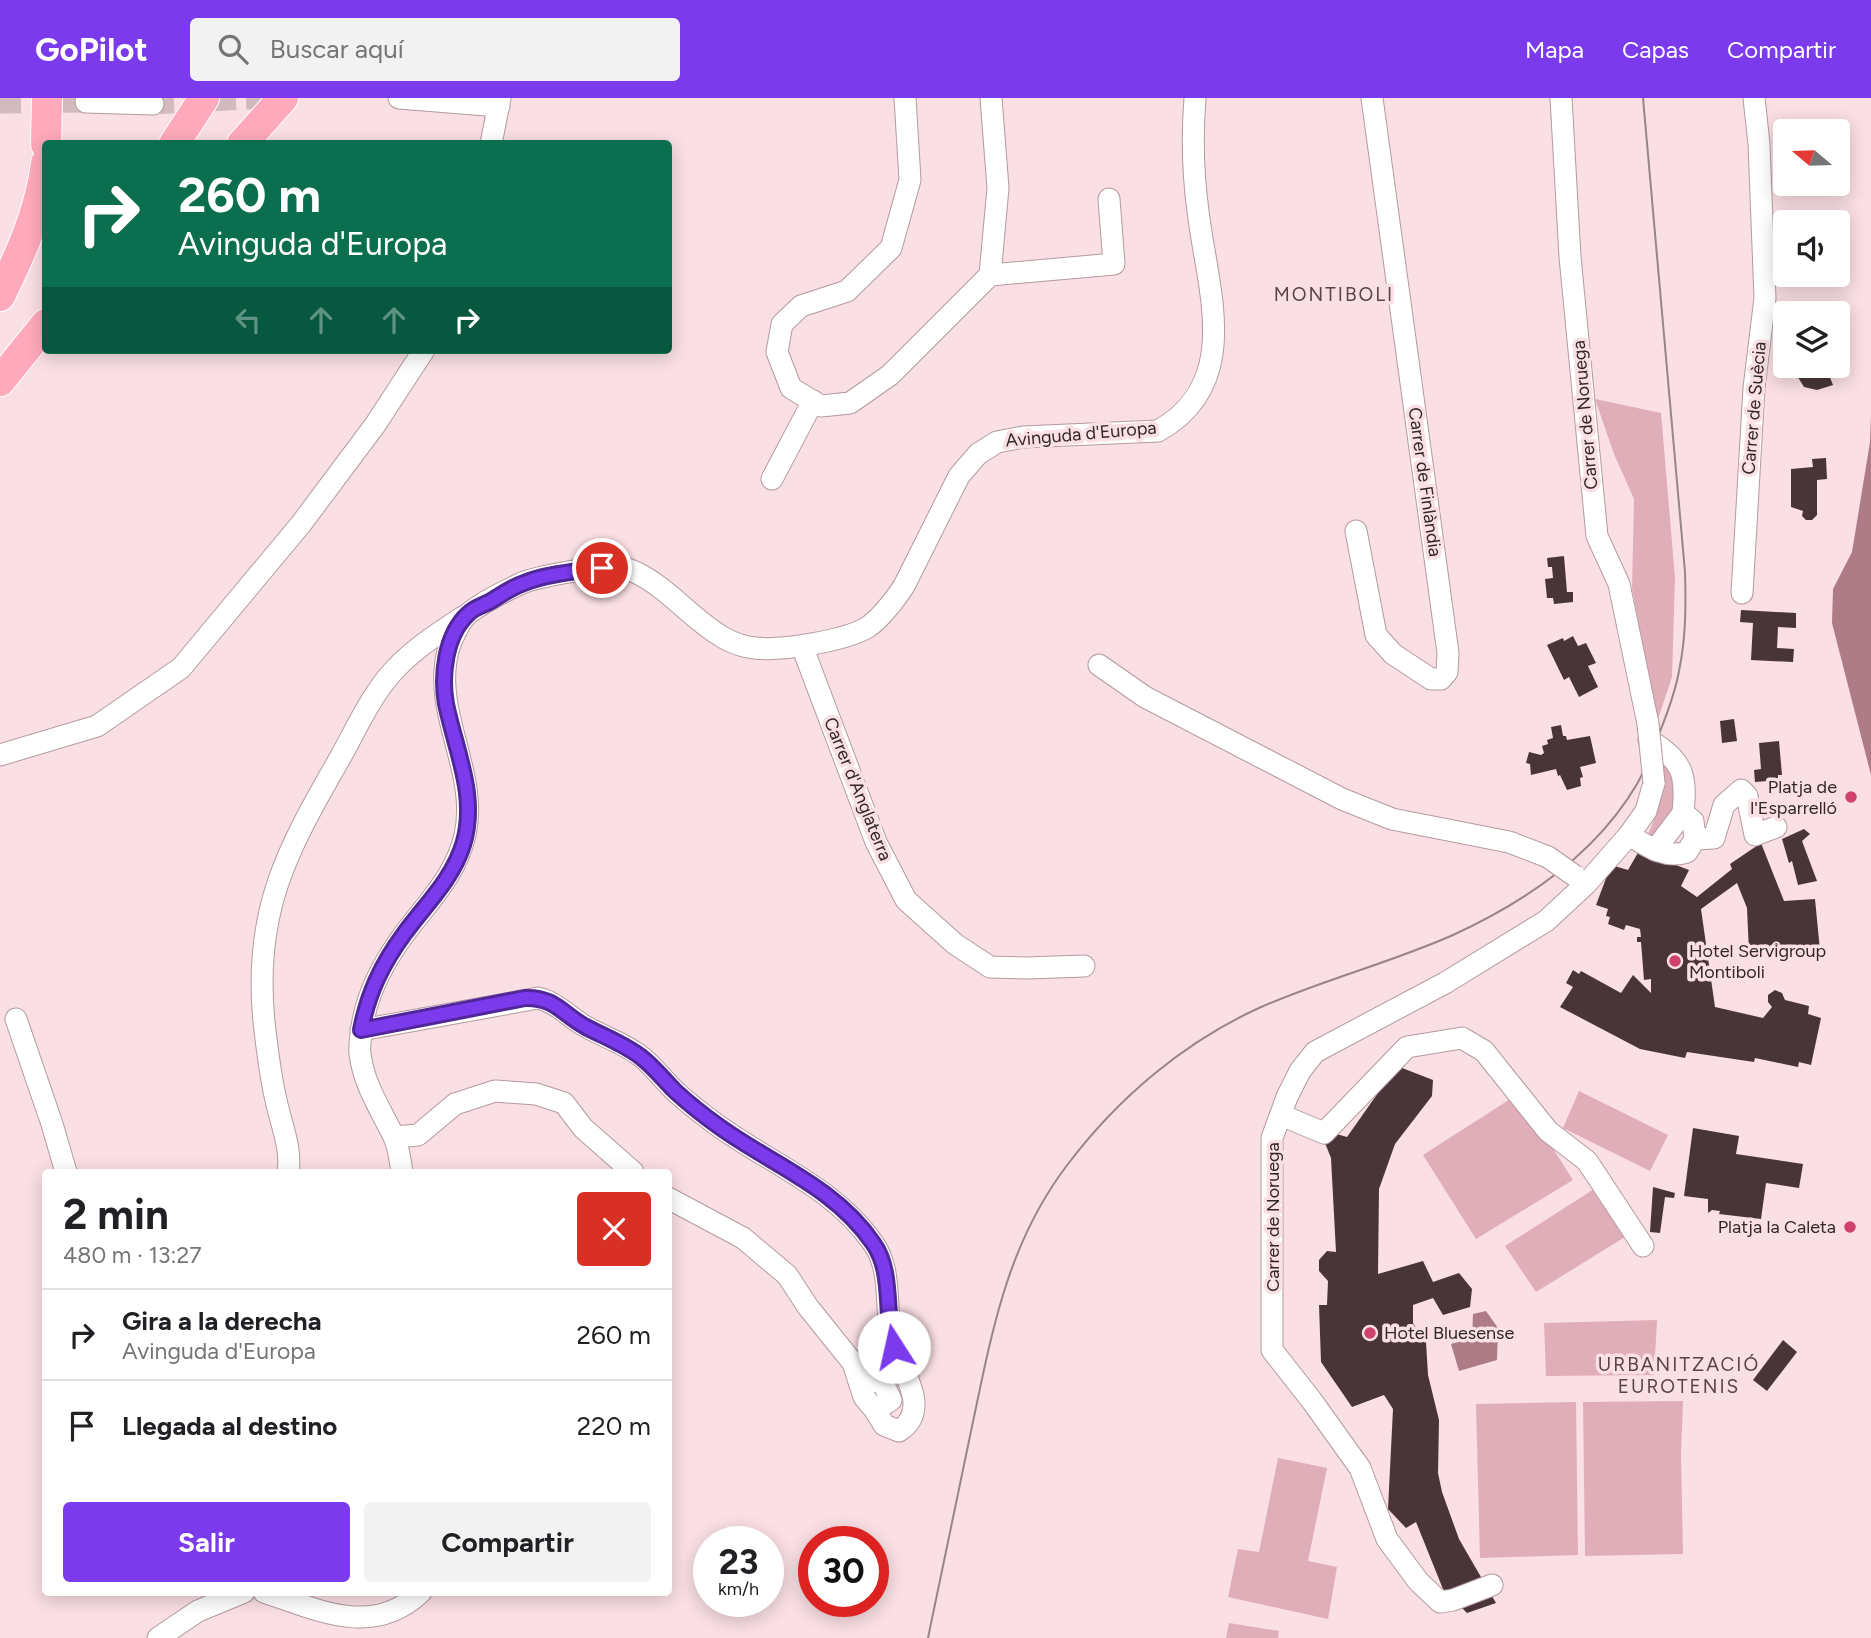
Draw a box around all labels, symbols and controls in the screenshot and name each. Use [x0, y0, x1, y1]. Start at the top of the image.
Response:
search box [190, 18, 680, 81]
text: GoPilot [35, 30, 148, 69]
icon: search [214, 30, 252, 68]
text: Buscar aquí [270, 33, 404, 65]
text: Mapa [1525, 35, 1584, 64]
text: Capas [1622, 35, 1689, 64]
text: Compartir [1727, 35, 1836, 64]
north arrow [1773, 119, 1850, 196]
map controls [1773, 119, 1850, 378]
text: 260 m [178, 165, 321, 224]
icon: right [63, 168, 154, 259]
button: sound [1773, 210, 1850, 287]
text: Avinguda d'Europa [178, 225, 447, 263]
district label: MONTIBOLI [1274, 283, 1394, 306]
icon: left [229, 301, 267, 339]
icon: ahead [302, 301, 340, 339]
icon: ahead [375, 301, 413, 339]
icon: right [448, 301, 486, 339]
button: layers [1773, 301, 1850, 378]
street label: Carrer de Noruega [1568, 340, 1602, 490]
street label: Carrer de Suècia [1737, 341, 1771, 475]
street label: Carrer de Finlàndia [1404, 406, 1446, 558]
street label: Avinguda d'Europa [1005, 416, 1157, 452]
pin [572, 538, 632, 598]
icon: arrive [583, 549, 621, 587]
street label: Carrer d'Anglaterra [819, 714, 897, 864]
place label: Platja de l'Esparrelló [1750, 776, 1837, 819]
marker: Platja de l'Esparrelló [1843, 789, 1859, 805]
place label: Hotel Servigroup Montiboli [1689, 940, 1826, 983]
marker: Hotel Servigroup Montiboli [1667, 953, 1683, 969]
street label: Carrer de Noruega [1262, 1142, 1284, 1292]
text: 2 min [63, 1189, 169, 1240]
button: close [577, 1192, 651, 1266]
place label: Platja la Caleta [1718, 1216, 1836, 1238]
marker: Platja la Caleta [1842, 1219, 1858, 1235]
text: 480 m · 13:27 [63, 1241, 202, 1269]
text: Gira a la derecha [122, 1305, 322, 1337]
position arrow [857, 1310, 931, 1384]
icon: right [63, 1316, 101, 1354]
text: 260 m [577, 1319, 651, 1351]
place label: Hotel Bluesense [1384, 1322, 1514, 1344]
marker: Hotel Bluesense [1362, 1325, 1378, 1341]
text: Avinguda d'Europa [122, 1337, 316, 1365]
district label: URBANITZACIÓ EUROTENIS [1598, 1353, 1760, 1398]
icon: arrive [63, 1407, 101, 1445]
text: Llegada al destino [122, 1410, 337, 1442]
text: 220 m [577, 1410, 651, 1442]
button: Salir [63, 1502, 350, 1582]
button: Compartir [364, 1502, 651, 1582]
speed limit sign: 30 [798, 1526, 889, 1617]
text: 23 [719, 1541, 758, 1583]
text: km/h [718, 1578, 759, 1600]

